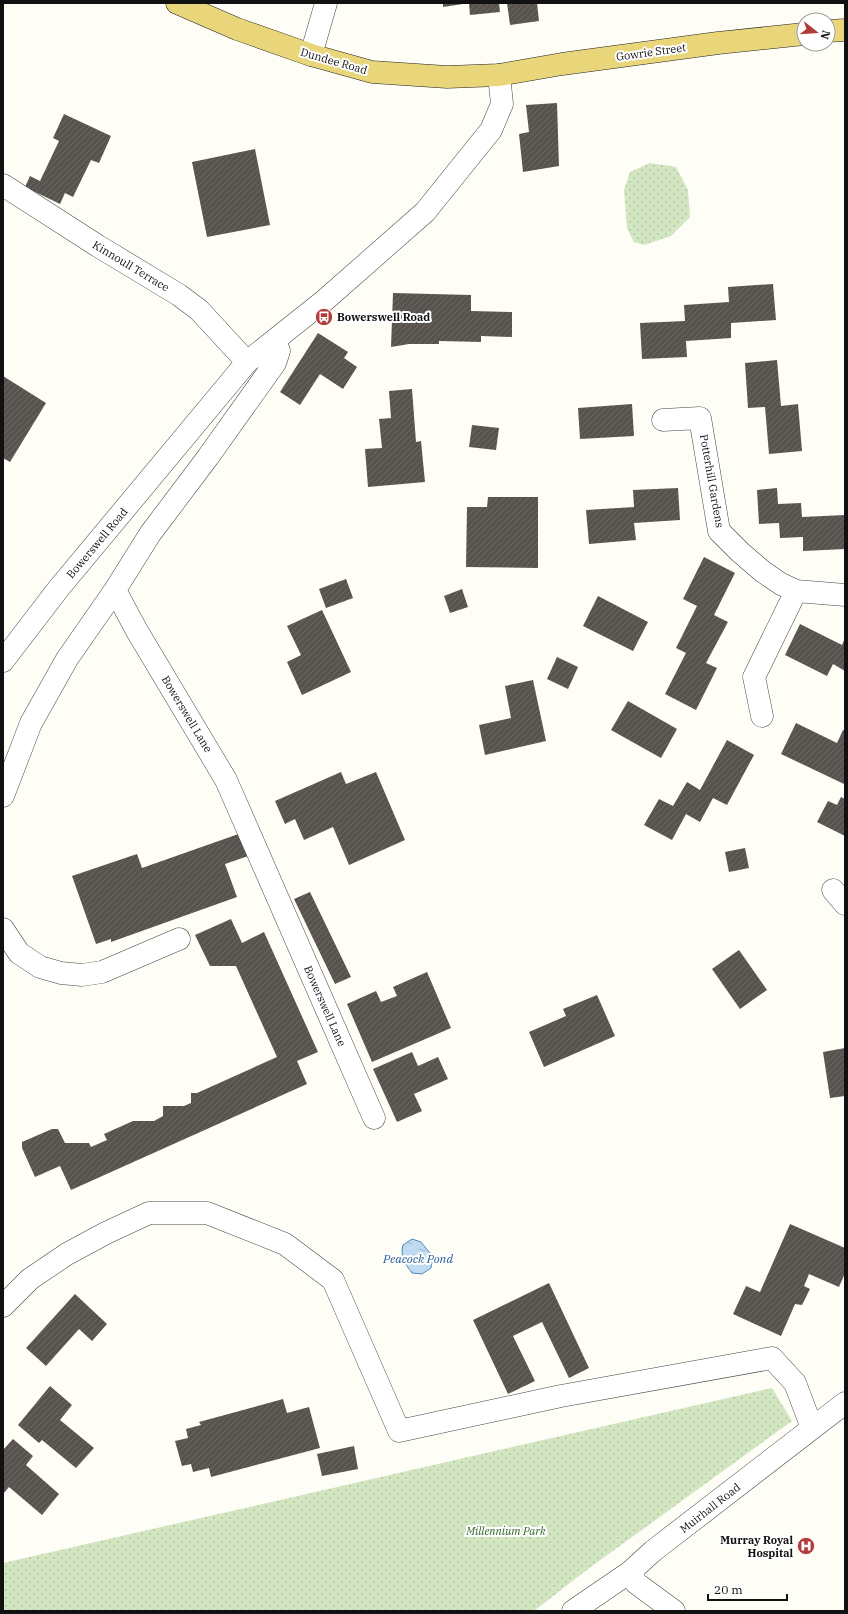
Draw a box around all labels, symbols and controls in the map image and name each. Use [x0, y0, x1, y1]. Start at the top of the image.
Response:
north arrow [796, 12, 836, 52]
text: N [818, 29, 834, 41]
street label: Gowrie Street [615, 40, 687, 64]
street label: Dundee Road [299, 45, 369, 77]
street label: Kinnoull Terrace [90, 238, 172, 295]
bus stop icon: Bowerswell Road [314, 307, 334, 327]
place label: Bowerswell Road [337, 310, 430, 324]
street label: Potterhill Gardens [697, 433, 727, 529]
street label: Bowerswell Road [63, 505, 131, 581]
street label: Bowerswell Lane [159, 673, 215, 755]
street label: Bowerswell Lane [301, 963, 349, 1049]
water label: Peacock Pond [382, 1251, 453, 1266]
street label: Muirhall Road [677, 1480, 743, 1536]
park label: Millennium Park [465, 1524, 546, 1538]
place label: Murray Royal Hospital [720, 1533, 793, 1560]
hospital icon: Murray Royal Hospital [796, 1536, 816, 1556]
scale bar [708, 1576, 787, 1602]
text: 20 m [714, 1582, 743, 1597]

